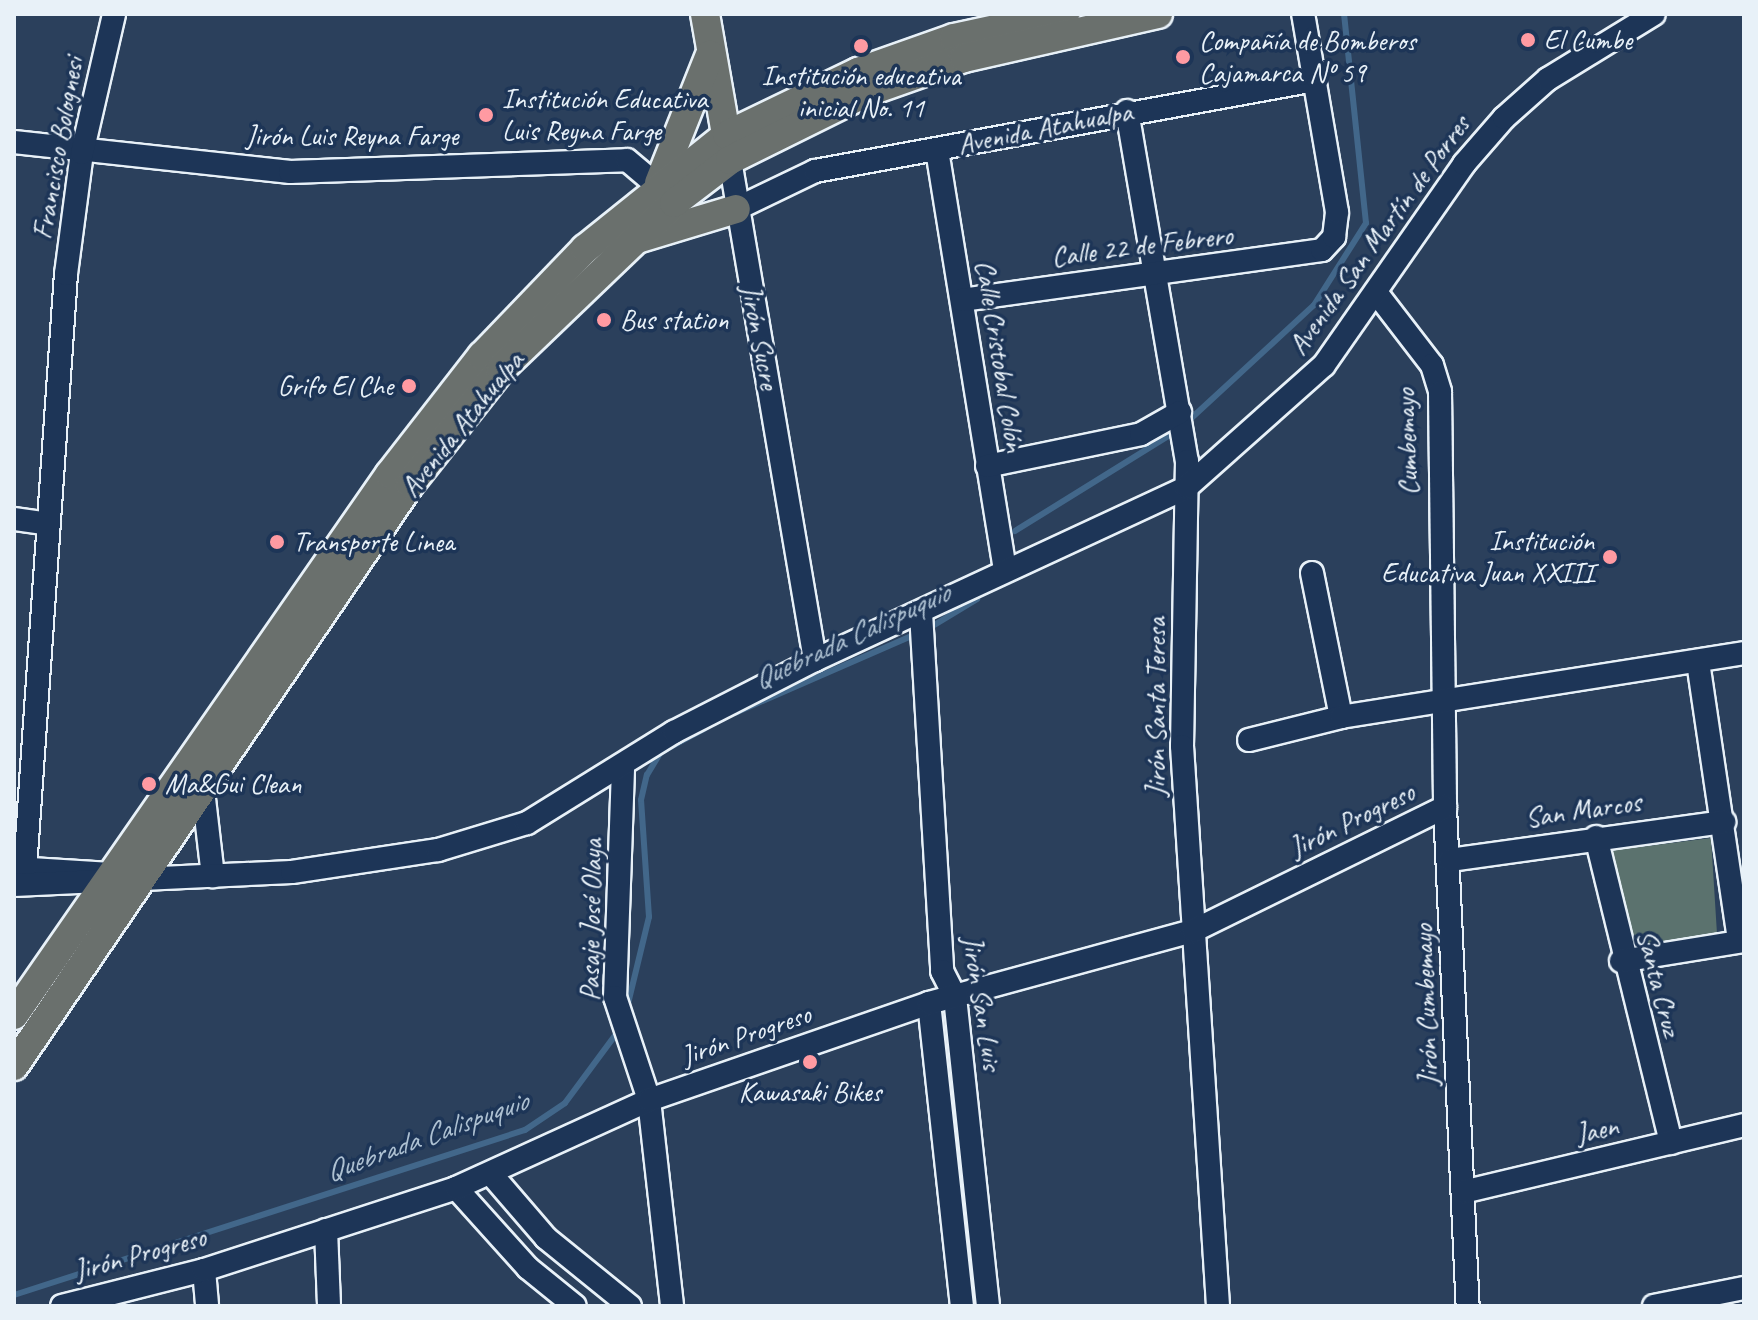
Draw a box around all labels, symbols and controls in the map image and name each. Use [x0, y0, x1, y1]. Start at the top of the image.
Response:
place label: El Cumbe [1544, 23, 1631, 57]
place label: Compañía de Bomberos Cajamarca Nº 59 [1199, 24, 1414, 90]
marker: El Cumbe [1519, 31, 1537, 49]
marker: Institución educativa inicial No. 11 [852, 37, 870, 55]
marker: Compañía de Bomberos Cajamarca Nº 59 [1174, 48, 1192, 66]
street label: Francisco Bolognesi [25, 54, 91, 242]
place label: Institución educativa inicial No. 11 [762, 59, 960, 125]
place label: Institución Educativa Luis Reyna Farge [502, 82, 706, 148]
street label: Avenida Atahualpa [955, 95, 1135, 161]
marker: Institución Educativa Luis Reyna Farge [477, 106, 495, 124]
street label: Avenida San Martín de Porres [1281, 108, 1477, 362]
street label: Jirón Luis Reyna Farge [245, 119, 459, 153]
street label: Calle 22 de Febrero [1049, 218, 1235, 274]
street label: Calle Cristobal Colón [968, 258, 1032, 454]
street label: Jirón Sucre [733, 282, 787, 392]
place label: Bus station [620, 303, 729, 337]
marker: Bus station [595, 311, 613, 329]
street label: Avenida Atahualpa [393, 345, 531, 503]
place label: Grifo El Che [277, 369, 393, 403]
marker: Grifo El Che [400, 377, 418, 395]
street label: Cumbemayo [1388, 388, 1426, 496]
place label: Institución Educativa Juan XXIII [1382, 524, 1594, 590]
place label: Transporte Linea [293, 525, 454, 559]
marker: Transporte Linea [268, 533, 286, 551]
marker: Institución Educativa Juan XXIII [1601, 548, 1619, 566]
water label: Quebrada Calispuquio [747, 575, 955, 697]
street label: Jirón Santa Teresa [1139, 618, 1173, 796]
place label: Ma&Gui Clean [165, 767, 300, 801]
marker: Ma&Gui Clean [140, 775, 158, 793]
street label: Jirón Progreso [1284, 775, 1420, 865]
street label: San Marcos [1523, 785, 1643, 835]
street label: Pasaje José Olaya [573, 839, 609, 1001]
street label: Jirón Cumbemayo [1406, 924, 1446, 1086]
street label: Santa Cruz [1630, 927, 1688, 1039]
street label: Jirón San Luis [955, 934, 1009, 1072]
street label: Jirón Progreso [677, 997, 815, 1073]
marker: Kawasaki Bikes [801, 1053, 819, 1071]
place label: Kawasaki Bikes [739, 1075, 881, 1109]
water label: Quebrada Calispuquio [320, 1083, 532, 1189]
street label: Jaen [1573, 1109, 1621, 1151]
street label: Jirón Progreso [70, 1220, 210, 1288]

